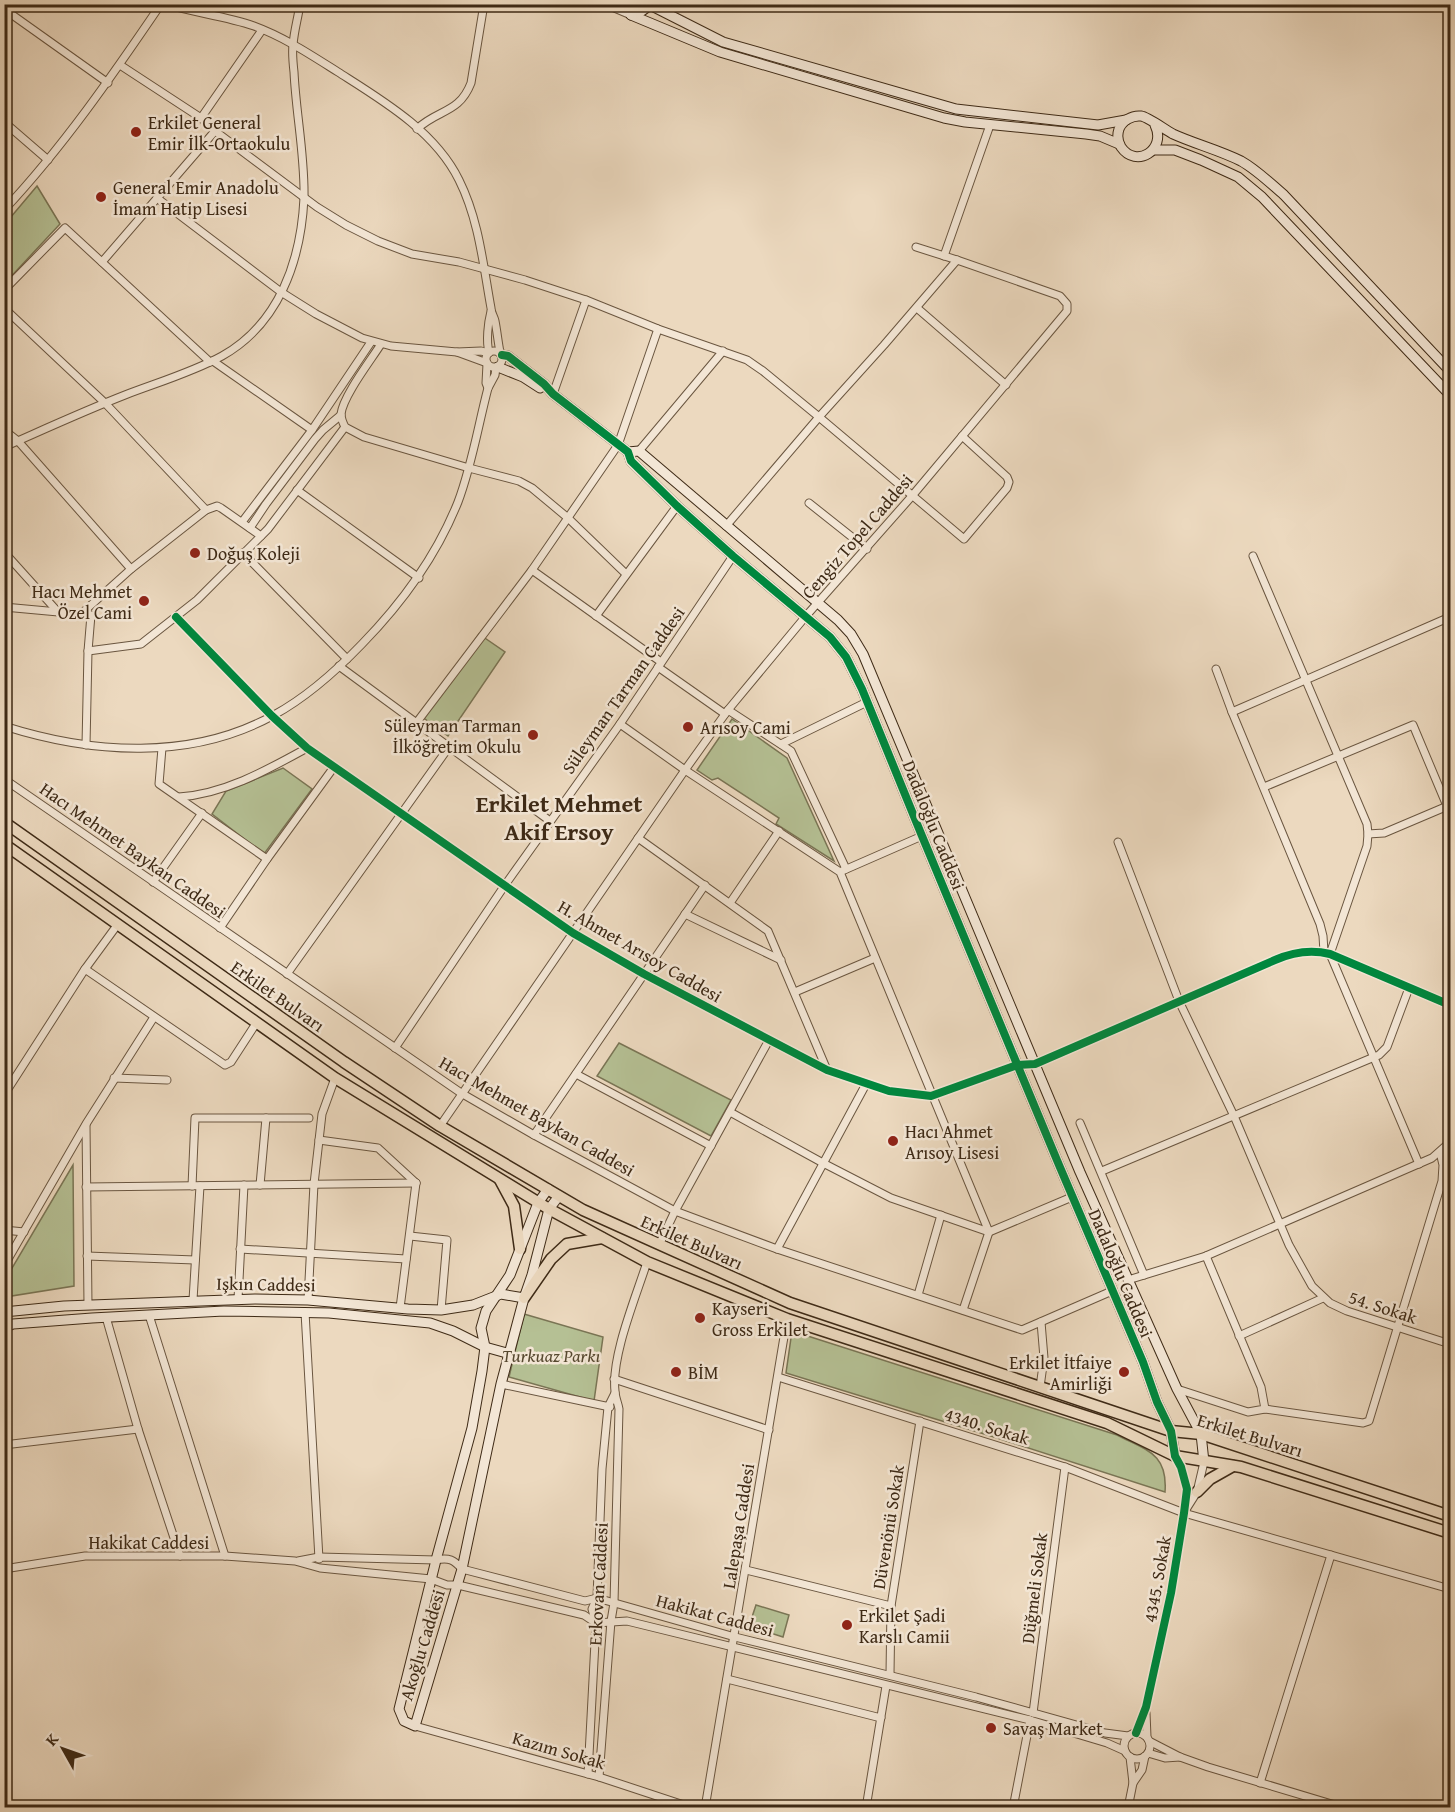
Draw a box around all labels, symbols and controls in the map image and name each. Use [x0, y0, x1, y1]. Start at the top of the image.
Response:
place label: Erkilet General Emir İlk-Ortaokulu [148, 109, 290, 157]
marker: Erkilet General Emir İlk-Ortaokulu [129, 125, 143, 139]
place label: General Emir Anadolu İmam Hatip Lisesi [113, 174, 279, 222]
marker: General Emir Anadolu İmam Hatip Lisesi [94, 190, 108, 204]
street label: Cengiz Topel Caddesi [795, 467, 919, 605]
place label: Doğuş Koleji [207, 540, 300, 567]
marker: Doğuş Koleji [188, 546, 202, 560]
place label: Hacı Mehmet Özel Cami [32, 578, 133, 626]
marker: Hacı Mehmet Özel Cami [137, 594, 151, 608]
street label: Süleyman Tarman Caddesi [555, 601, 691, 779]
place label: Süleyman Tarman İlköğretim Okulu [384, 712, 521, 760]
place label: Arısoy Cami [700, 714, 791, 741]
marker: Arısoy Cami [681, 720, 695, 734]
marker: Süleyman Tarman İlköğretim Okulu [526, 728, 540, 742]
street label: Dadaloğlu Caddesi [896, 756, 972, 894]
street label: Hacı Mehmet Baykan Caddesi [34, 775, 232, 925]
district label: Erkilet Mehmet Akif Ersoy [476, 786, 642, 849]
street label: H. Ahmet Arısoy Caddesi [553, 893, 727, 1009]
street label: Erkilet Bulvarı [226, 954, 330, 1038]
street label: Hacı Mehmet Baykan Caddesi [434, 1049, 640, 1183]
place label: Hacı Ahmet Arısoy Lisesi [905, 1118, 999, 1166]
marker: Hacı Ahmet Arısoy Lisesi [886, 1134, 900, 1148]
street label: Dadaloğlu Caddesi [1082, 1204, 1160, 1342]
street label: Erkilet Bulvarı [637, 1207, 747, 1277]
street label: Işkın Caddesi [216, 1270, 316, 1298]
street label: 54. Sokak [1345, 1283, 1421, 1331]
place label: Kayseri Gross Erkilet [712, 1295, 808, 1343]
marker: Kayseri Gross Erkilet [693, 1311, 707, 1325]
park label: Turkuaz Parkı [502, 1342, 600, 1369]
place label: Erkilet İtfaiye Amirliği [1009, 1349, 1112, 1397]
place label: BİM [688, 1359, 719, 1386]
marker: BİM [669, 1365, 683, 1379]
marker: Erkilet İtfaiye Amirliği [1117, 1365, 1131, 1379]
street label: 4340. Sokak [941, 1400, 1034, 1452]
street label: Erkilet Bulvarı [1194, 1406, 1306, 1464]
street label: Lalepaşa Caddesi [715, 1461, 761, 1591]
street label: Düvenönü Sokak [865, 1462, 911, 1591]
street label: Erkovan Caddesi [581, 1522, 615, 1646]
street label: Hakikat Caddesi [89, 1529, 209, 1556]
street label: Düğmeli Sokak [1014, 1530, 1054, 1645]
street label: 4345. Sokak [1136, 1533, 1178, 1625]
street label: Akoğlu Caddesi [392, 1586, 452, 1704]
street label: Hakikat Caddesi [653, 1586, 777, 1644]
place label: Erkilet Şadi Karslı Camii [859, 1602, 950, 1650]
marker: Erkilet Şadi Karslı Camii [840, 1618, 854, 1632]
place label: Savaş Market [1003, 1715, 1103, 1742]
north arrow [33, 1719, 93, 1779]
marker: Savaş Market [984, 1721, 998, 1735]
street label: Kazım Sokak [509, 1724, 609, 1776]
text: K [39, 1727, 65, 1751]

